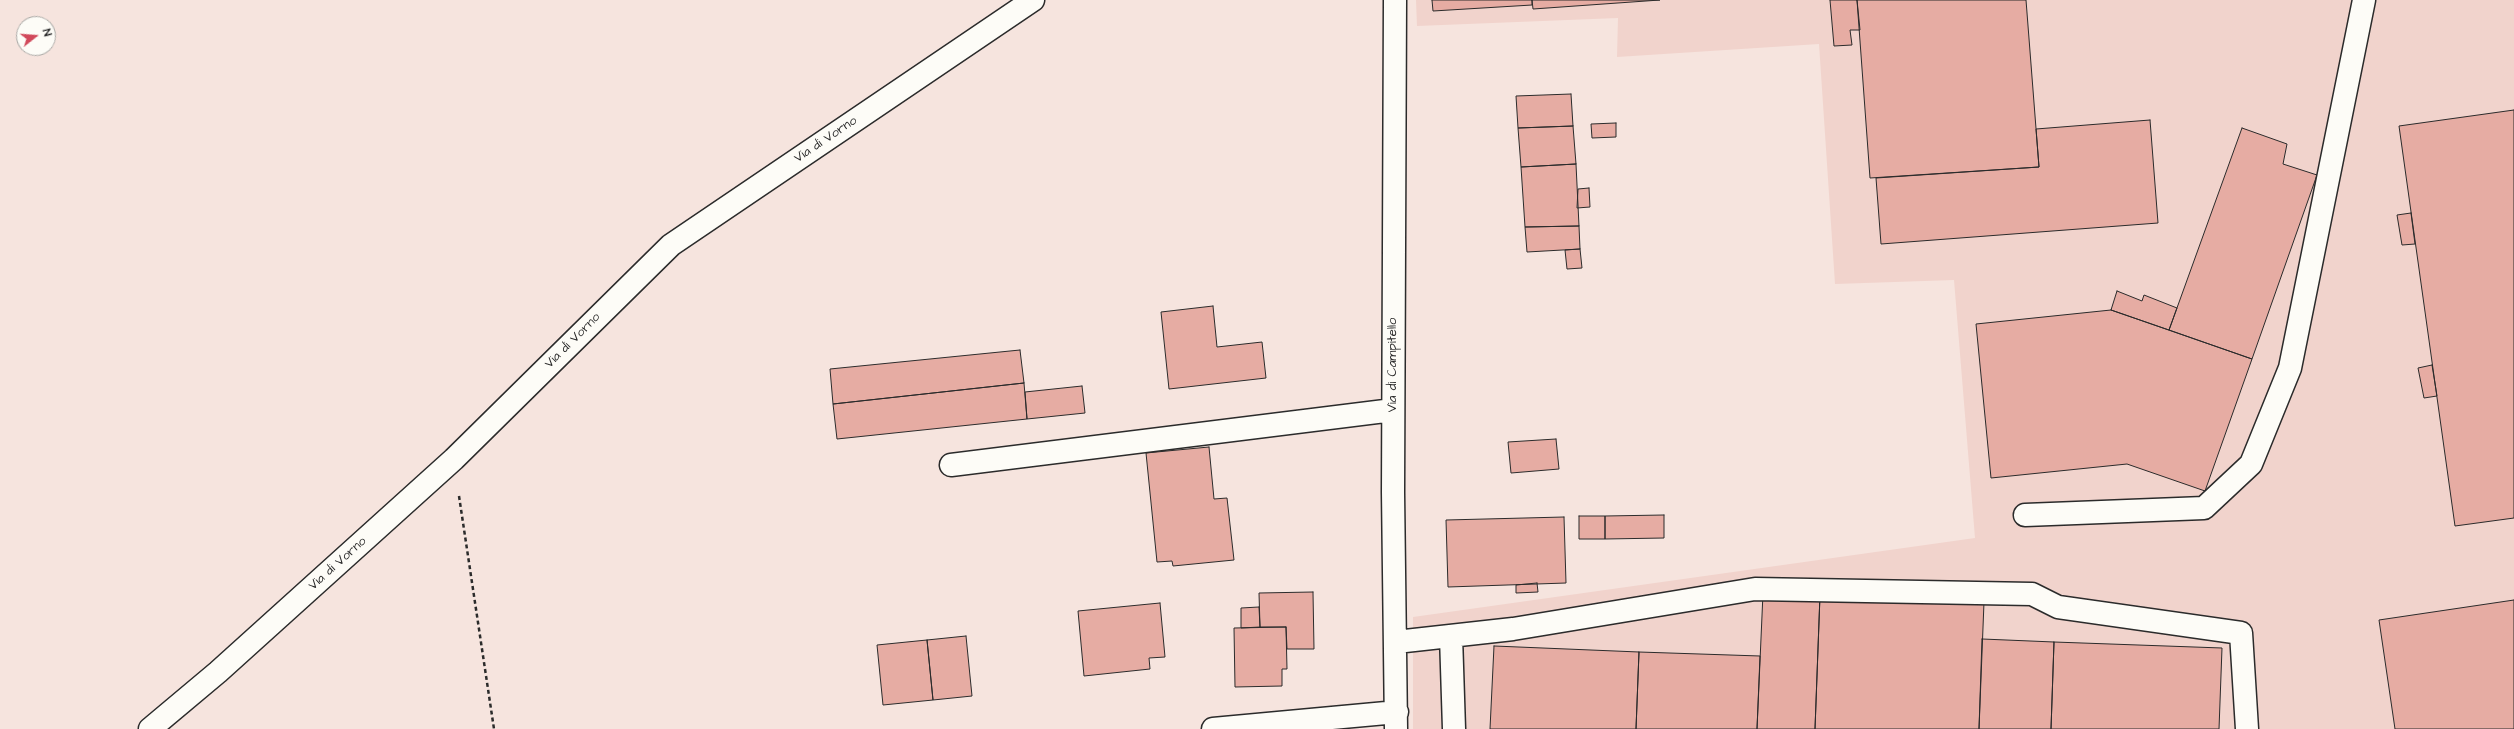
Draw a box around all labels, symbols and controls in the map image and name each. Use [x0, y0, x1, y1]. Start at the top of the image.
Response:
north arrow [16, 16, 56, 56]
text: N [39, 27, 55, 38]
street label: Via di Vorno [792, 113, 860, 167]
street label: Via di Vorno [542, 310, 604, 372]
street label: Via di Campitello [1385, 318, 1401, 412]
street label: Via di Vorno [306, 534, 370, 594]

